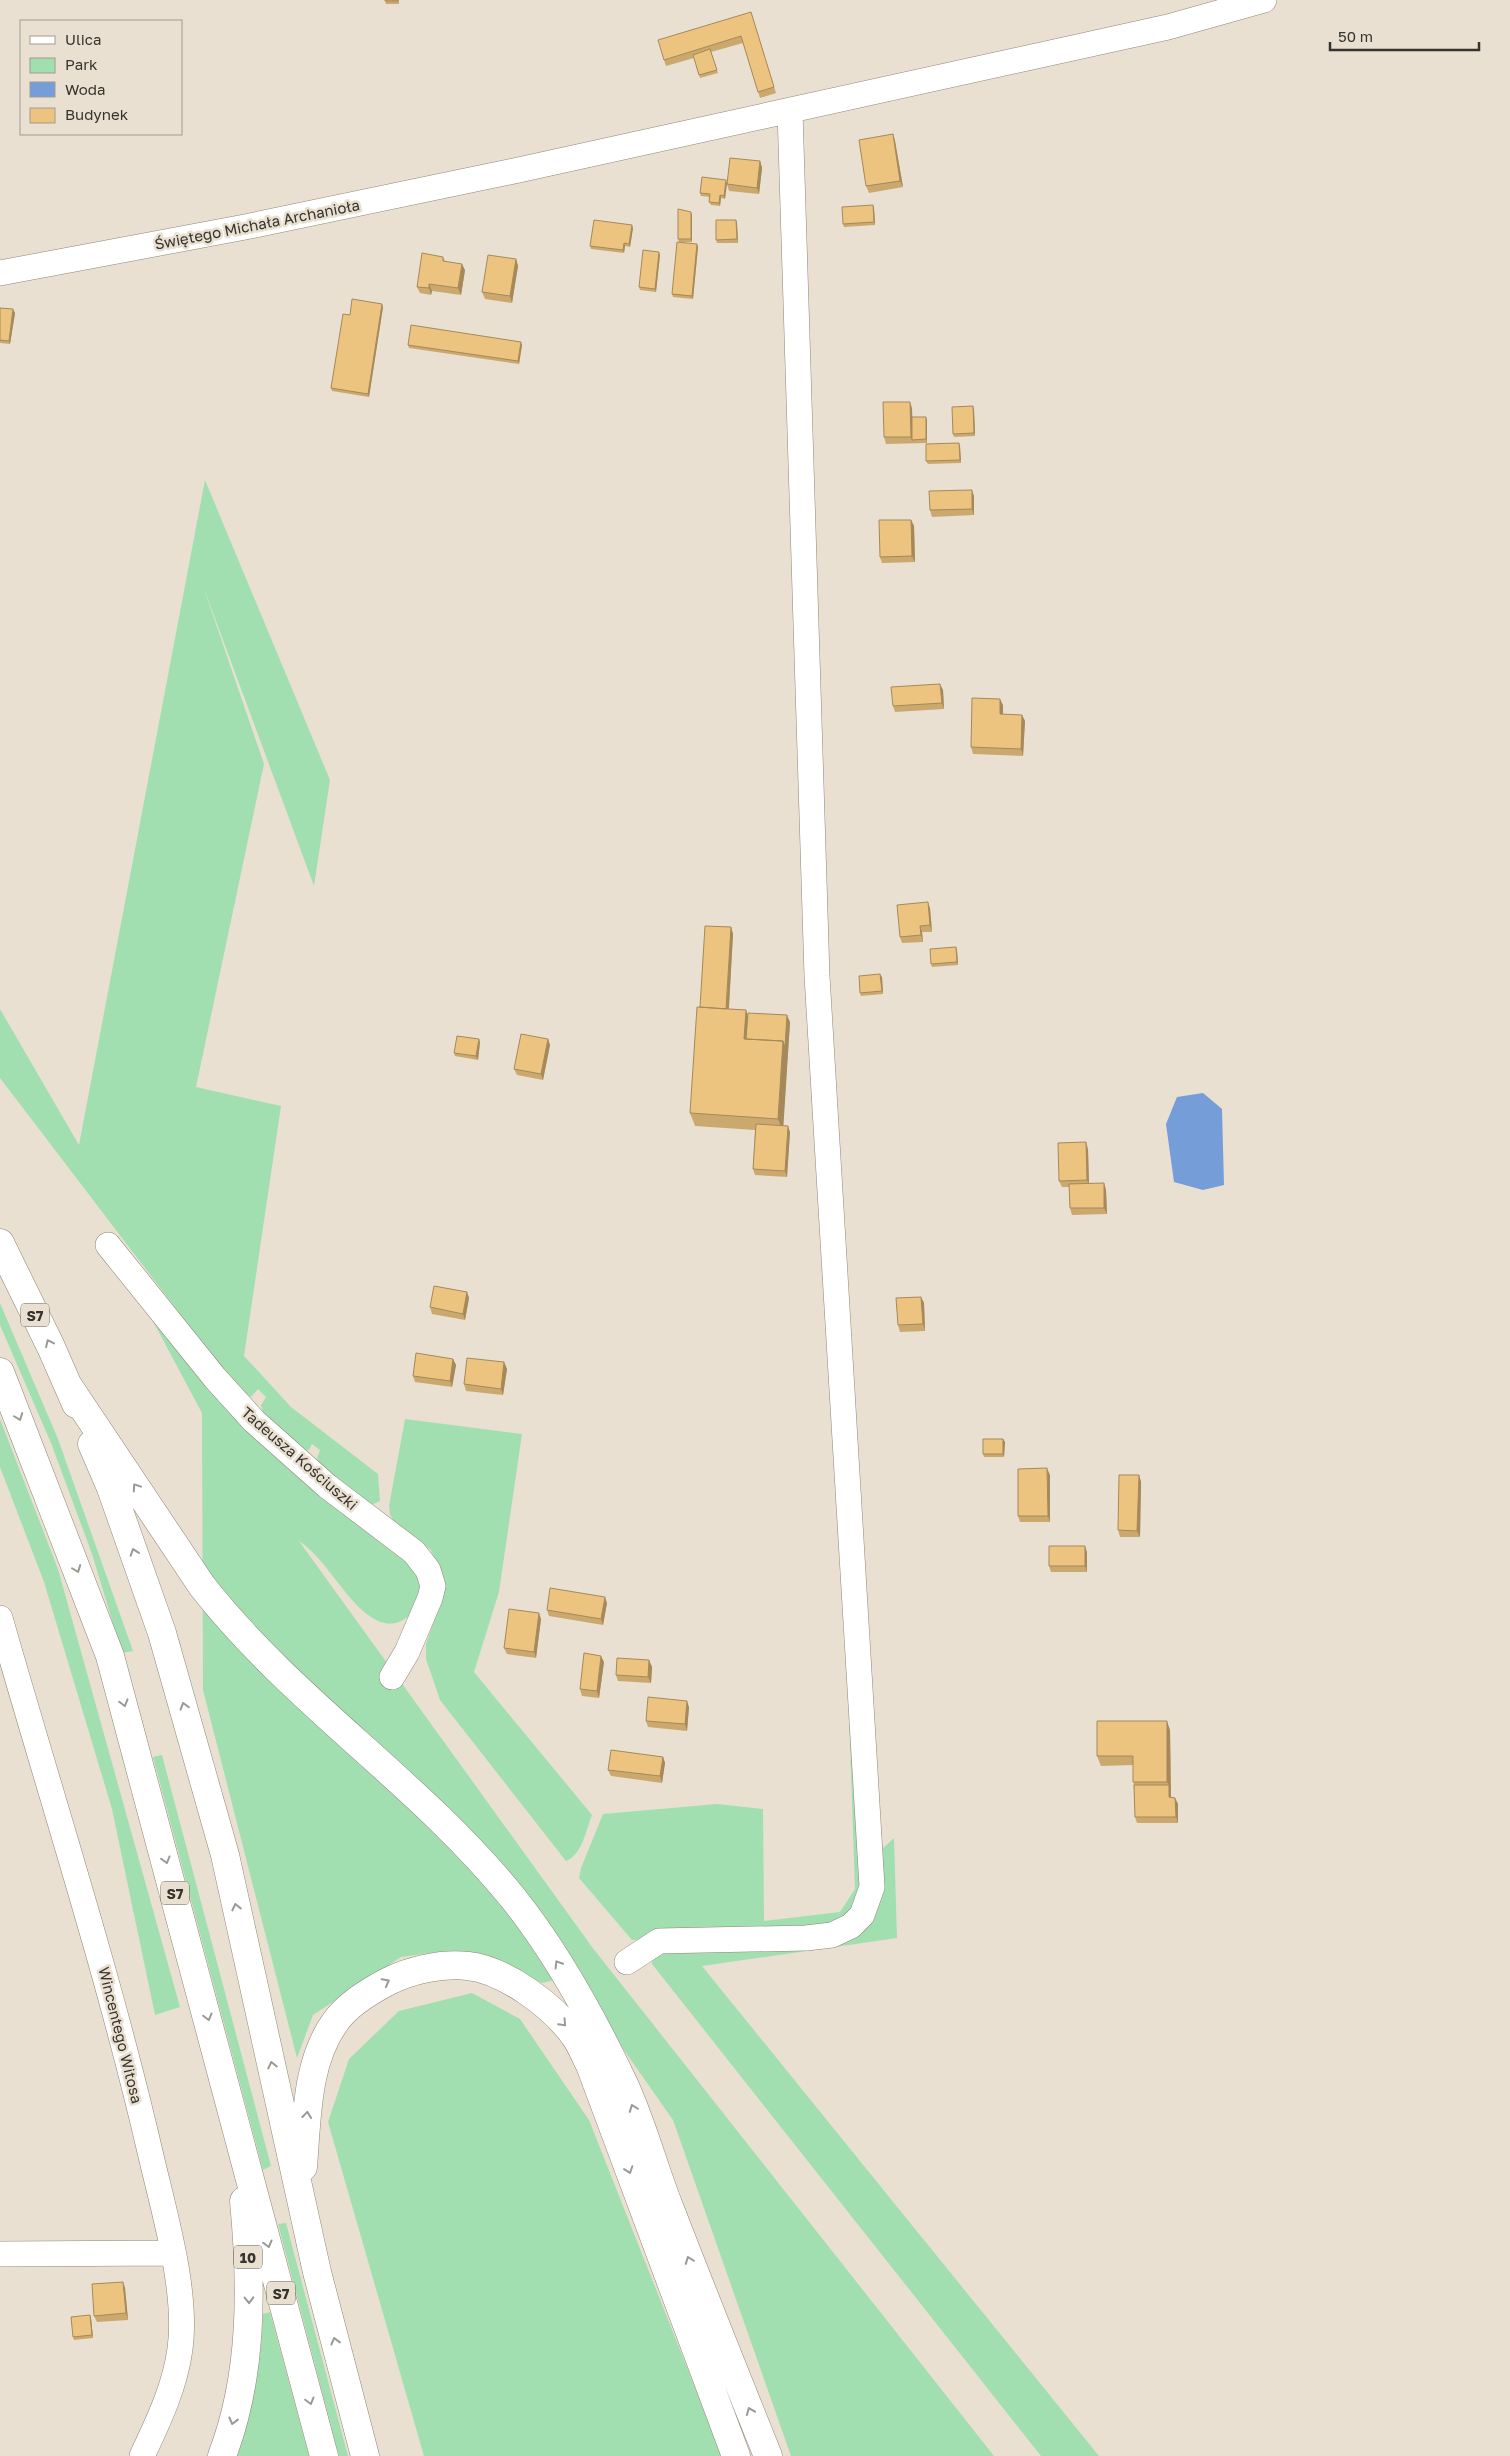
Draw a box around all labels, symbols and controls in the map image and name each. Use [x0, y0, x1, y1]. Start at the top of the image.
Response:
legend [20, 20, 182, 135]
scale bar [1330, 20, 1479, 52]
text: 50 m [1338, 27, 1373, 45]
text: Ulica [65, 30, 101, 48]
text: Park [65, 55, 98, 73]
text: Woda [65, 80, 106, 98]
text: Budynek [65, 105, 129, 123]
street label: Świętego Michała Archanioła [153, 195, 361, 253]
road number: S7 [21, 1304, 49, 1326]
one-way arrow [45, 1339, 55, 1348]
street label: Tadeusza Kościuszki [238, 1403, 362, 1513]
one-way arrow [13, 1412, 23, 1421]
one-way arrow [133, 1483, 142, 1493]
one-way arrow [129, 1548, 139, 1556]
one-way arrow [71, 1564, 81, 1572]
one-way arrow [118, 1699, 128, 1707]
one-way arrow [179, 1702, 190, 1711]
one-way arrow [160, 1856, 171, 1865]
road number: S7 [161, 1882, 189, 1905]
one-way arrow [231, 1902, 242, 1911]
one-way arrow [555, 1960, 565, 1969]
street label: Wincentego Witosa [95, 1965, 147, 2105]
one-way arrow [381, 1978, 390, 1988]
one-way arrow [202, 2013, 213, 2022]
one-way arrow [557, 2017, 566, 2026]
one-way arrow [267, 2061, 278, 2070]
one-way arrow [628, 2104, 639, 2113]
one-way arrow [301, 2110, 312, 2118]
one-way arrow [623, 2165, 633, 2174]
one-way arrow [262, 2239, 273, 2248]
road number: 10 [234, 2246, 262, 2268]
one-way arrow [685, 2256, 695, 2265]
road number: S7 [267, 2282, 295, 2304]
one-way arrow [244, 2296, 254, 2304]
one-way arrow [330, 2337, 341, 2345]
one-way arrow [304, 2397, 315, 2405]
one-way arrow [746, 2407, 756, 2416]
one-way arrow [229, 2417, 239, 2425]

